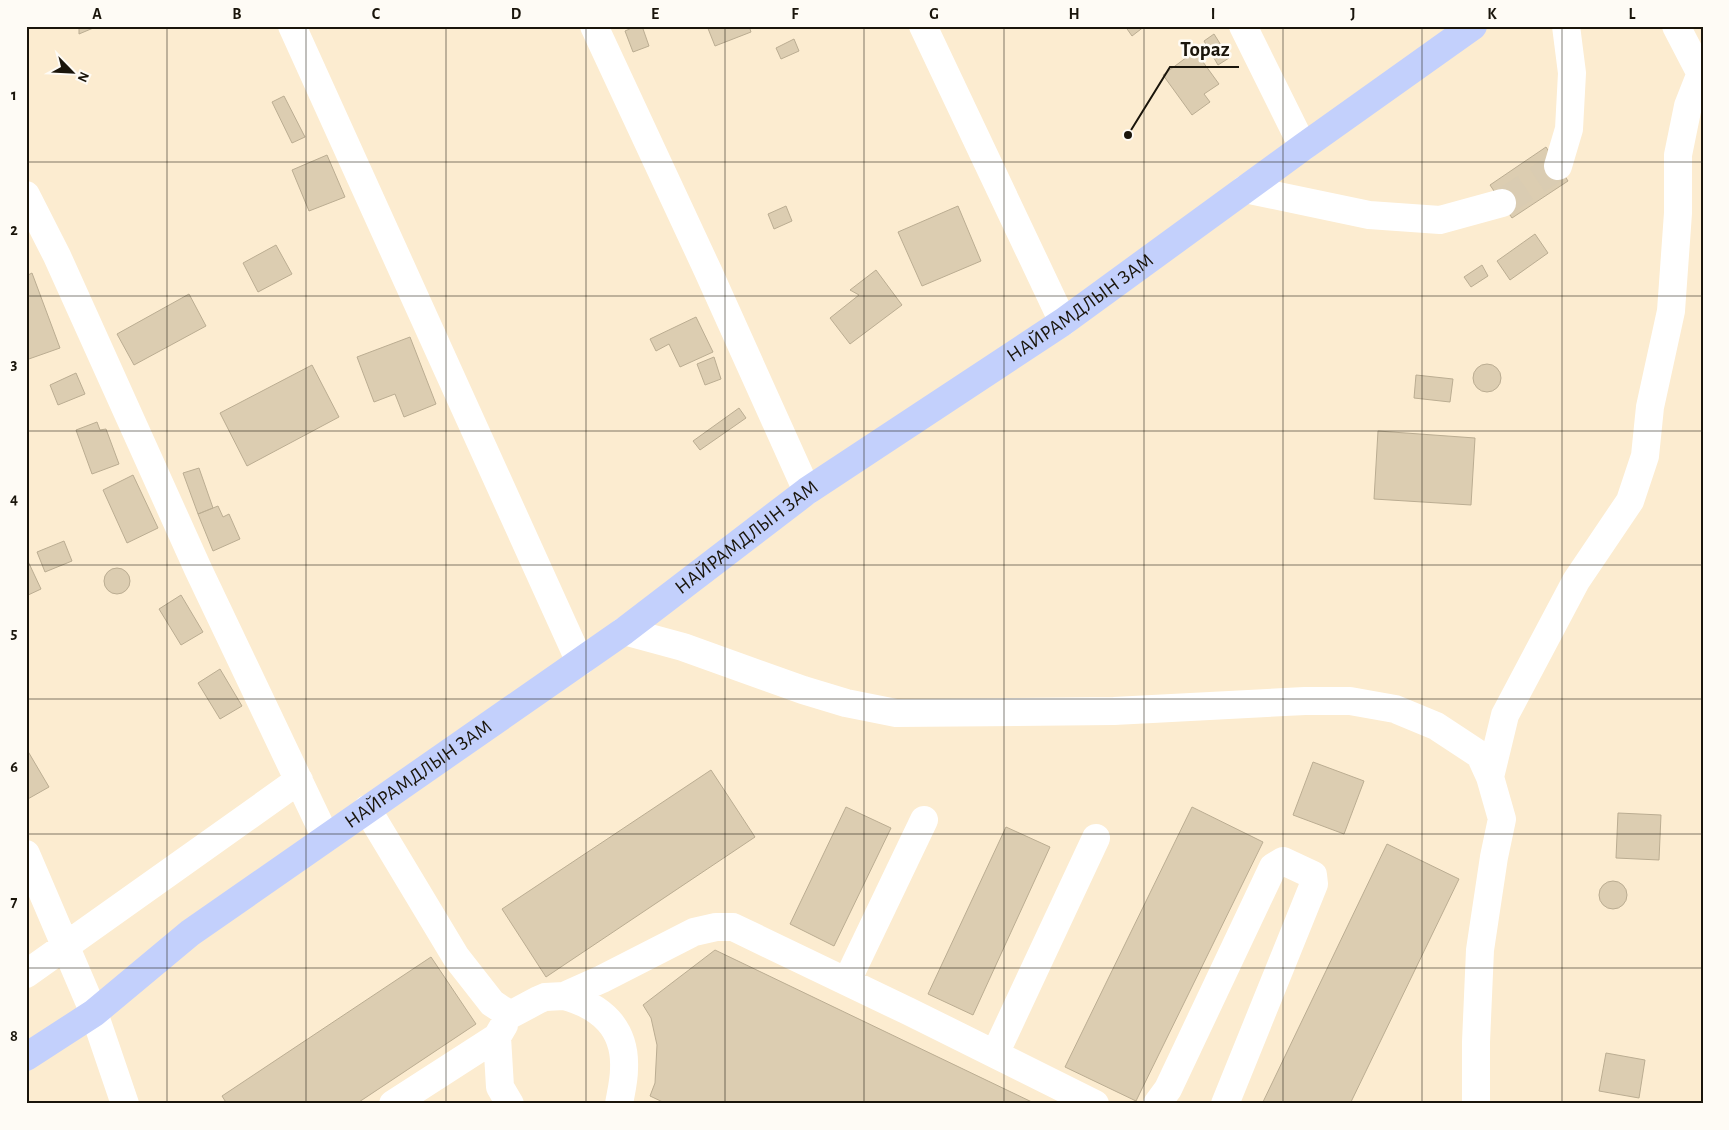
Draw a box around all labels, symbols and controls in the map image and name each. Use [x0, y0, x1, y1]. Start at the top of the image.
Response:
text: A [92, 6, 102, 22]
text: B [232, 6, 242, 22]
text: C [372, 6, 381, 22]
text: D [511, 6, 522, 22]
text: E [651, 6, 659, 22]
text: F [791, 6, 799, 22]
text: G [929, 6, 939, 22]
text: H [1068, 6, 1080, 22]
text: I [1211, 6, 1215, 22]
text: J [1350, 6, 1356, 22]
text: K [1487, 6, 1497, 22]
text: L [1629, 6, 1636, 22]
callout: Topaz [1170, 31, 1239, 67]
text: Topaz [1180, 39, 1230, 60]
north arrow [48, 48, 98, 98]
text: N [75, 70, 91, 84]
text: 1 [11, 87, 17, 103]
text: 2 [10, 222, 18, 238]
street label: НАЙРАМДЛЫН ЗАМ [1003, 250, 1157, 366]
text: 3 [11, 356, 18, 372]
street label: НАЙРАМДЛЫН ЗАМ [671, 477, 822, 598]
text: 4 [10, 491, 18, 507]
text: 5 [11, 625, 18, 641]
street label: НАЙРАМДЛЫН ЗАМ [341, 716, 495, 832]
text: 6 [10, 759, 18, 775]
text: 7 [11, 894, 18, 910]
text: 8 [10, 1028, 18, 1044]

